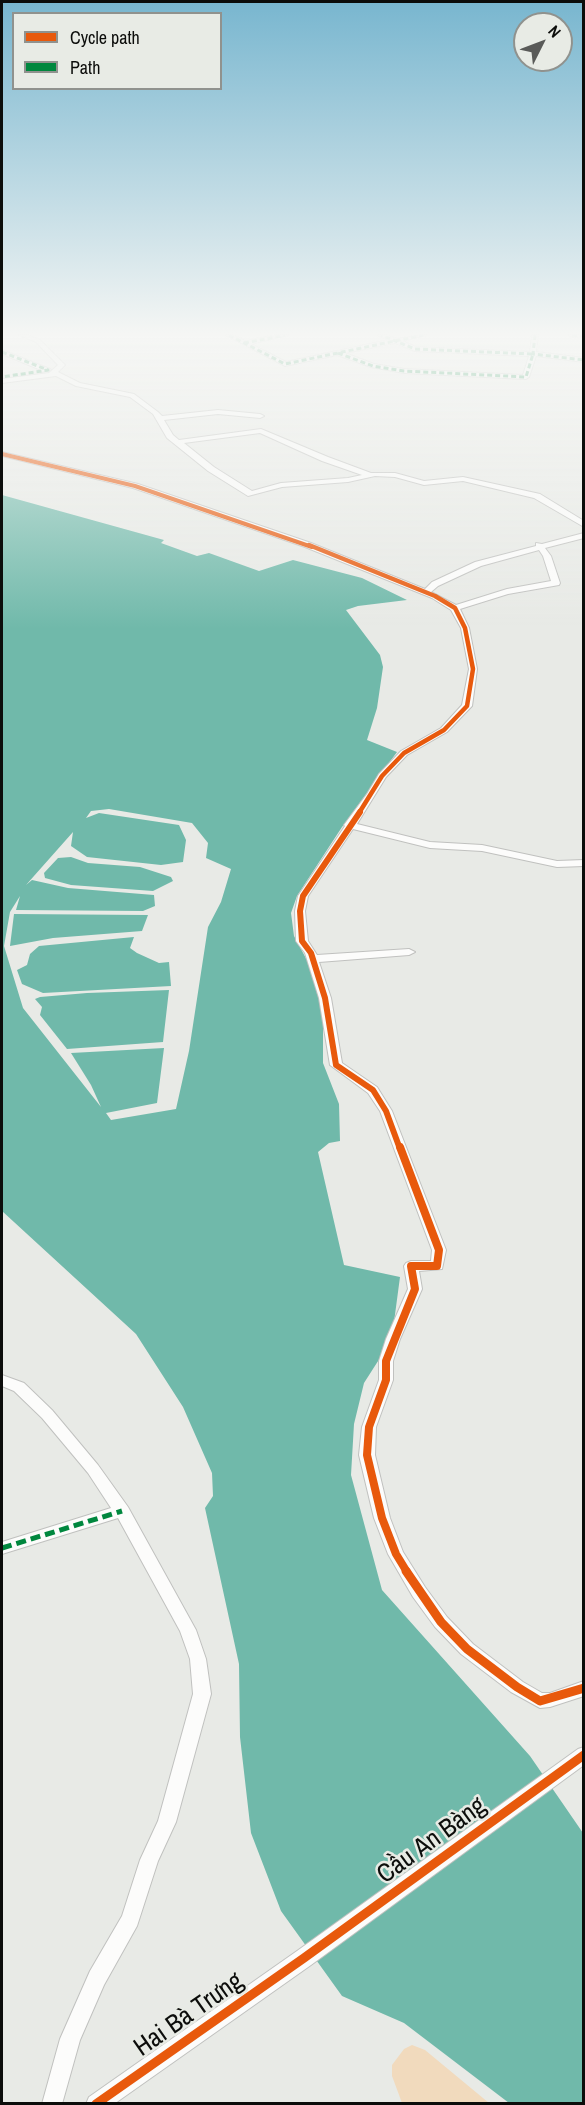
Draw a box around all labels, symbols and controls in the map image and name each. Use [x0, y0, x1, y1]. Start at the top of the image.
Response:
legend [12, 12, 222, 90]
north arrow [513, 12, 573, 72]
text: N [544, 20, 566, 42]
text: Cycle path [70, 25, 140, 50]
text: Path [70, 55, 100, 80]
street label: Cầu An Bàng [372, 1791, 492, 1891]
street label: Hai Bà Trưng [128, 1966, 250, 2064]

